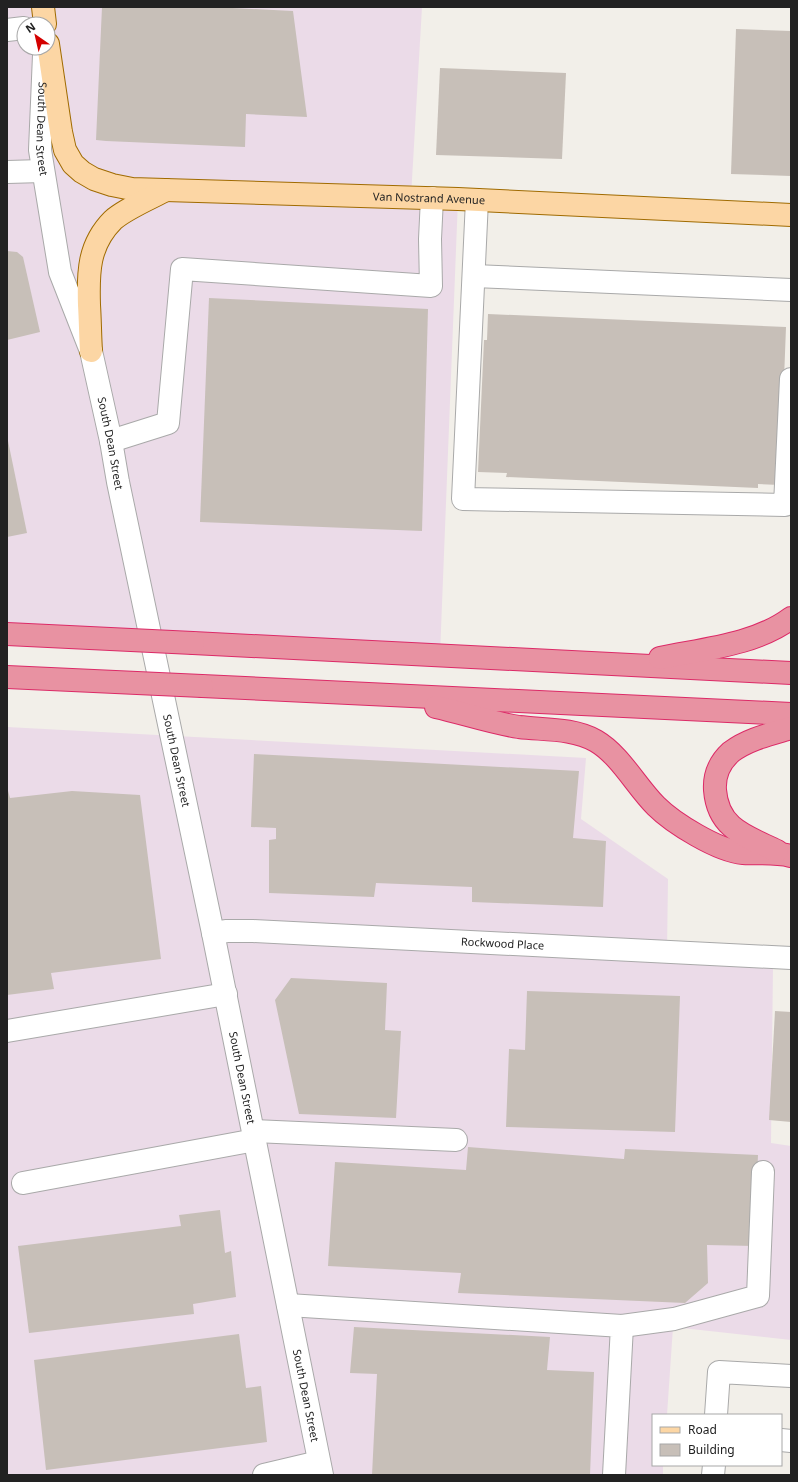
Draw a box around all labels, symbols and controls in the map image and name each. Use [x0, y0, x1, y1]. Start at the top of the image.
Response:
north arrow [16, 16, 56, 56]
text: N [22, 19, 38, 36]
street label: South Dean Street [33, 82, 52, 177]
street label: Van Nostrand Avenue [373, 188, 485, 207]
street label: South Dean Street [94, 396, 127, 491]
street label: South Dean Street [160, 713, 194, 808]
street label: Rockwood Place [461, 933, 545, 953]
street label: South Dean Street [226, 1030, 259, 1125]
street label: South Dean Street [290, 1348, 323, 1443]
legend [652, 1414, 782, 1466]
text: Road [688, 1421, 717, 1438]
text: Building [688, 1441, 735, 1458]

